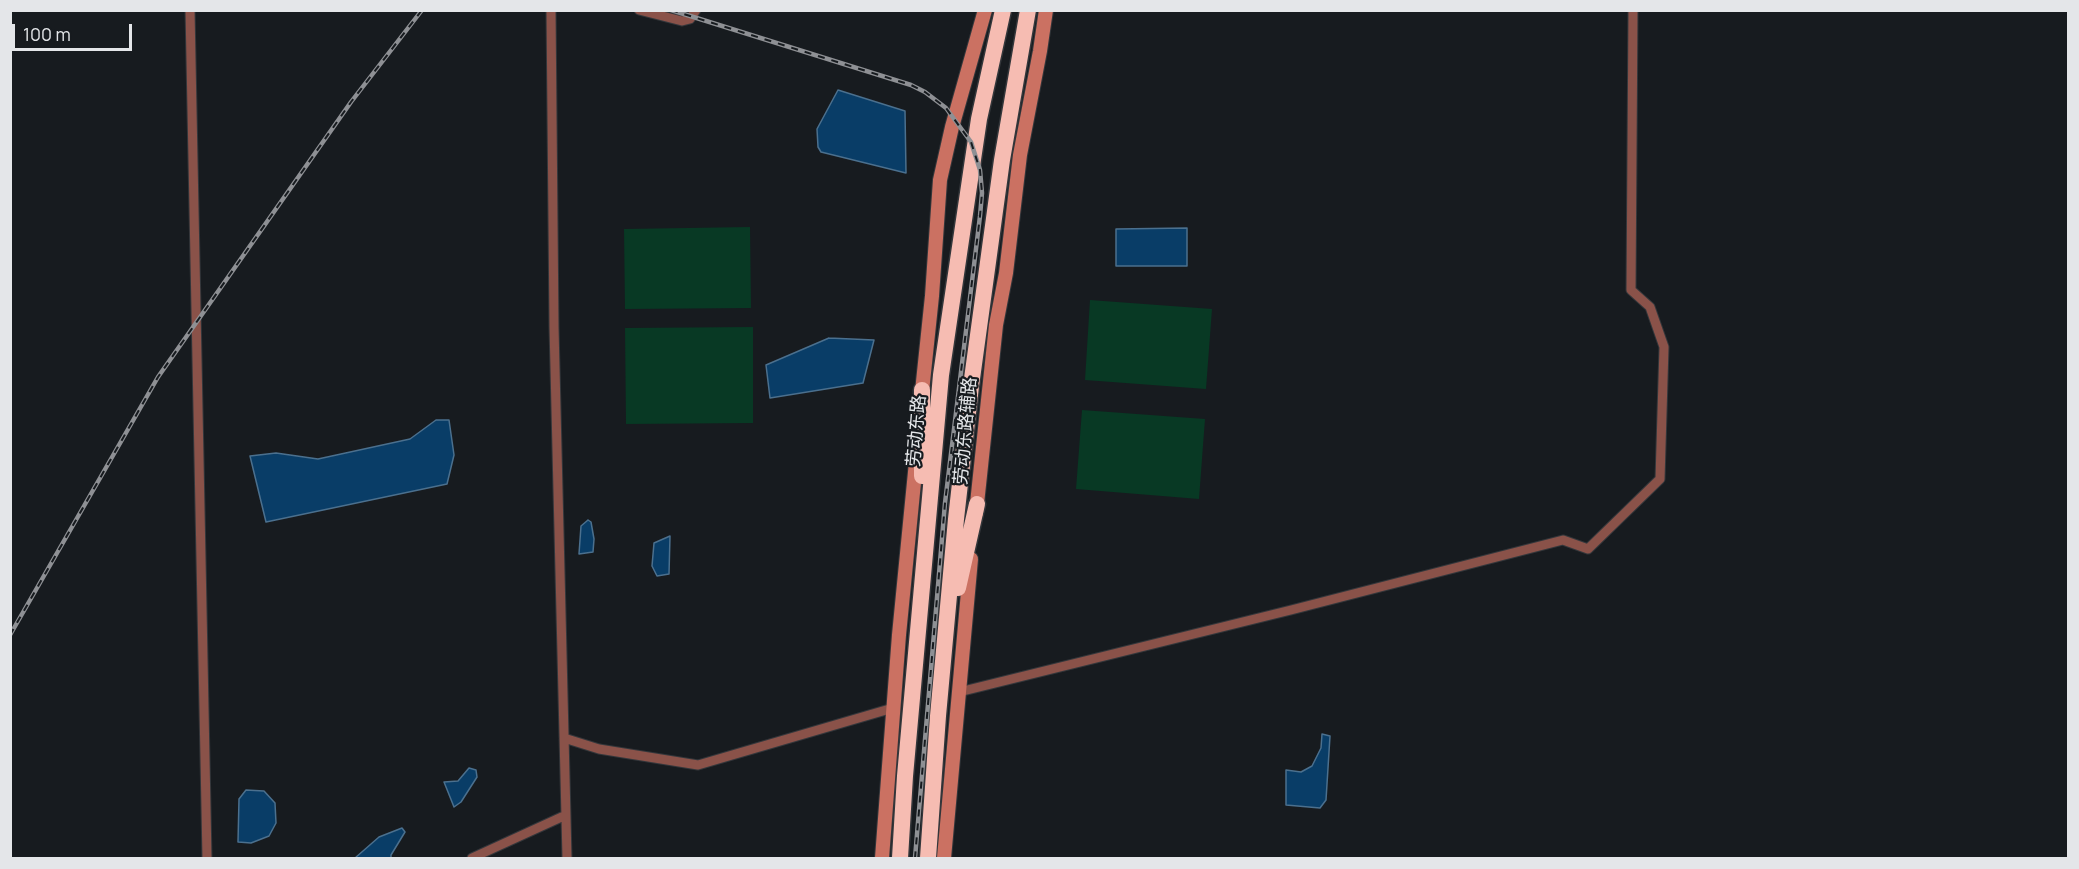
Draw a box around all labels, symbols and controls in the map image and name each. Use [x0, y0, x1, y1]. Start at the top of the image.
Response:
scale bar [15, 12, 135, 50]
text: 100 m [23, 22, 71, 46]
street label: 劳动东路辅路 [951, 376, 981, 486]
street label: 劳动东路 [903, 394, 931, 468]

